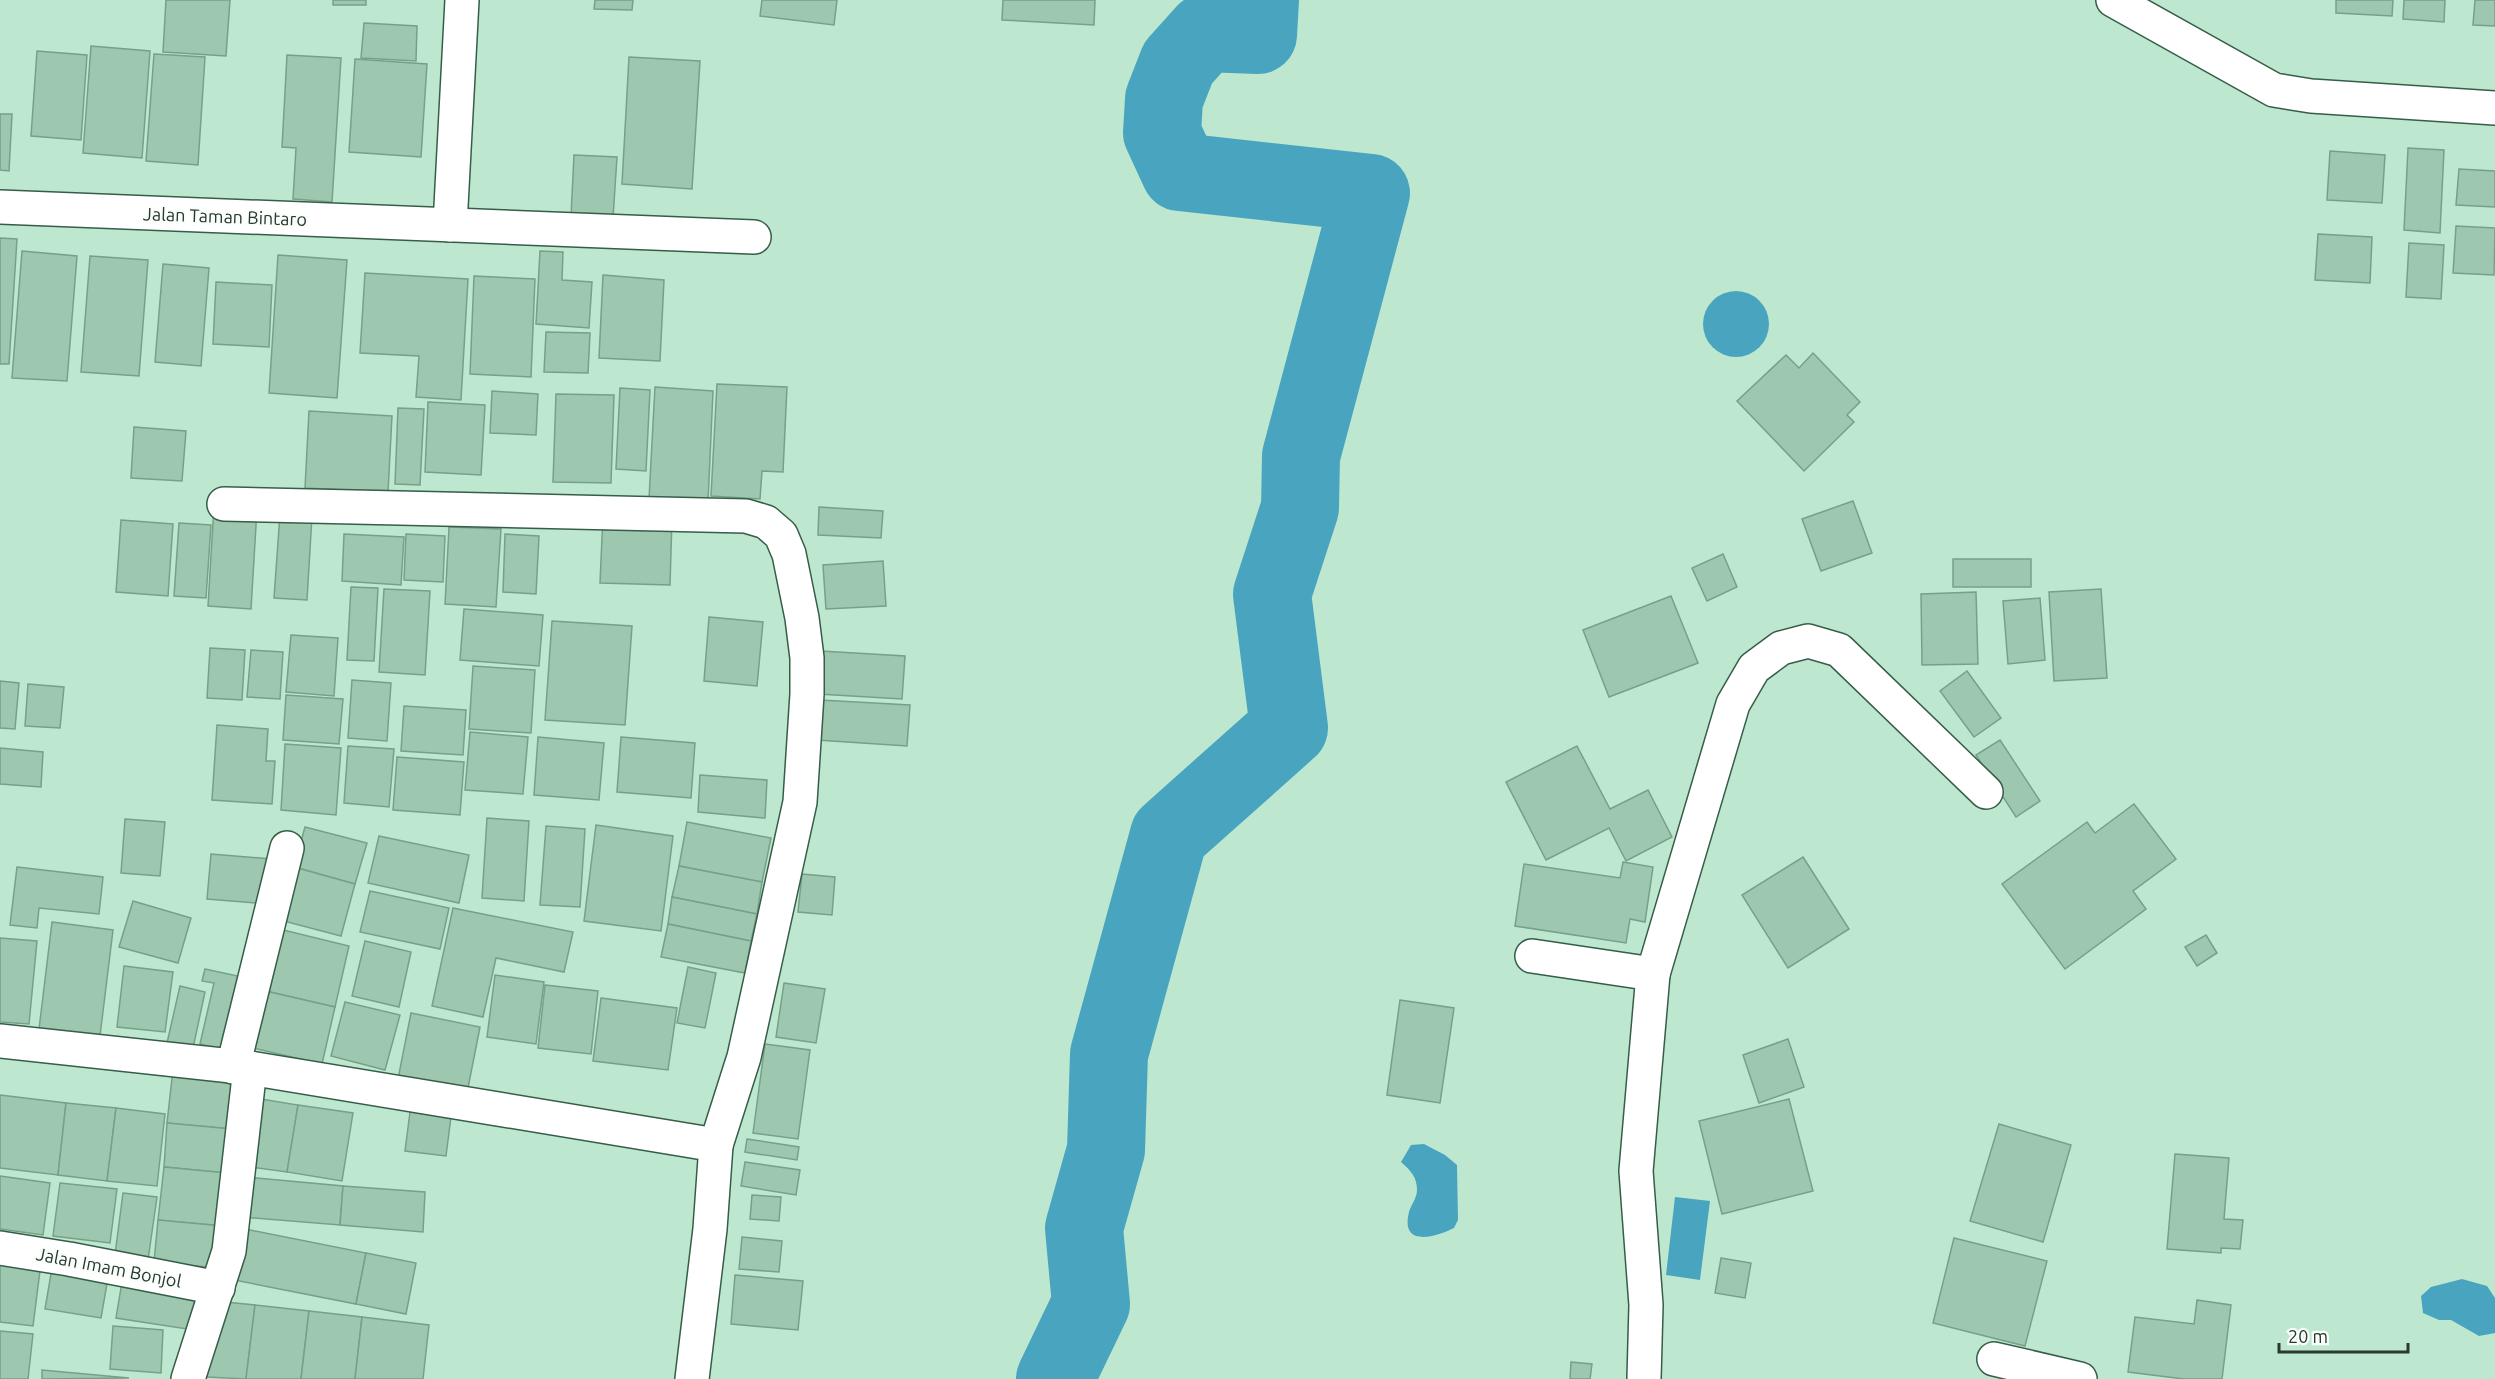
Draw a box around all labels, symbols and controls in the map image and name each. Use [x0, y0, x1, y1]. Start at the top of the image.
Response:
street label: Jalan Taman Bintaro [143, 203, 307, 229]
street label: Jalan Imam Bonjol [35, 1243, 184, 1291]
scale bar [2279, 1316, 2408, 1354]
text: 20 m [2288, 1326, 2328, 1346]

